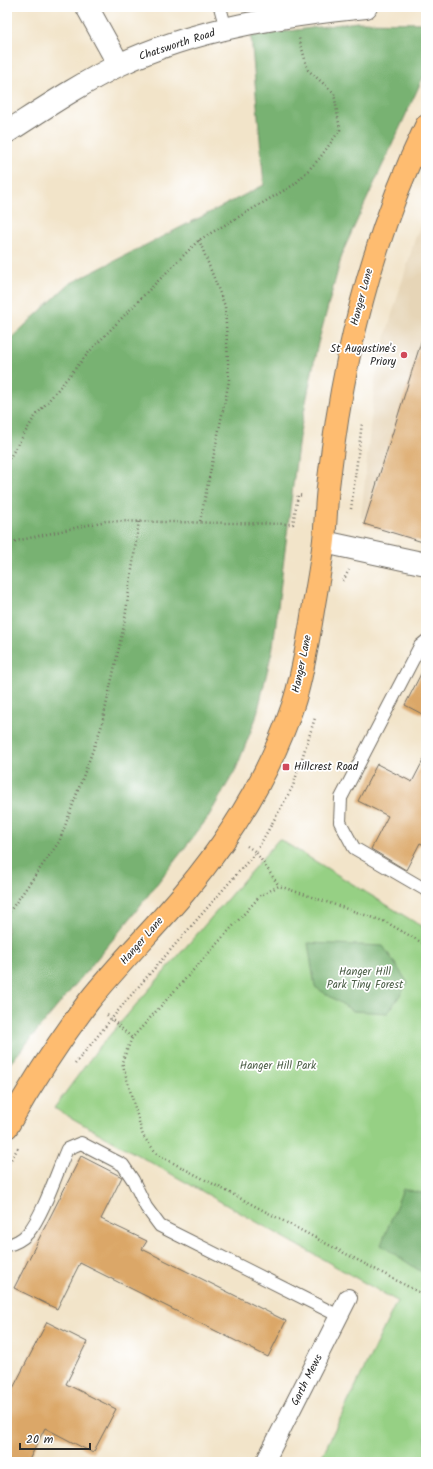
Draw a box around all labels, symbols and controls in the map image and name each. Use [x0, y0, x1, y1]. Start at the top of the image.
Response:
street label: Chatsworth Road [137, 24, 218, 66]
street label: Hanger Lane [346, 266, 378, 328]
place label: St Augustine's Priory [330, 340, 397, 371]
marker: St Augustine's Priory [399, 350, 409, 360]
street label: Hanger Lane [287, 633, 317, 695]
place label: Hillcrest Road [294, 758, 359, 776]
marker: Hillcrest Road [281, 762, 291, 772]
street label: Hanger Lane [116, 913, 168, 969]
park label: Hanger Hill Park Tiny Forest [327, 963, 404, 994]
park label: Hanger Hill Park [240, 1057, 317, 1075]
street label: Garth Mews [286, 1351, 328, 1409]
scale bar [20, 1425, 90, 1451]
text: 20 m [26, 1430, 54, 1449]

